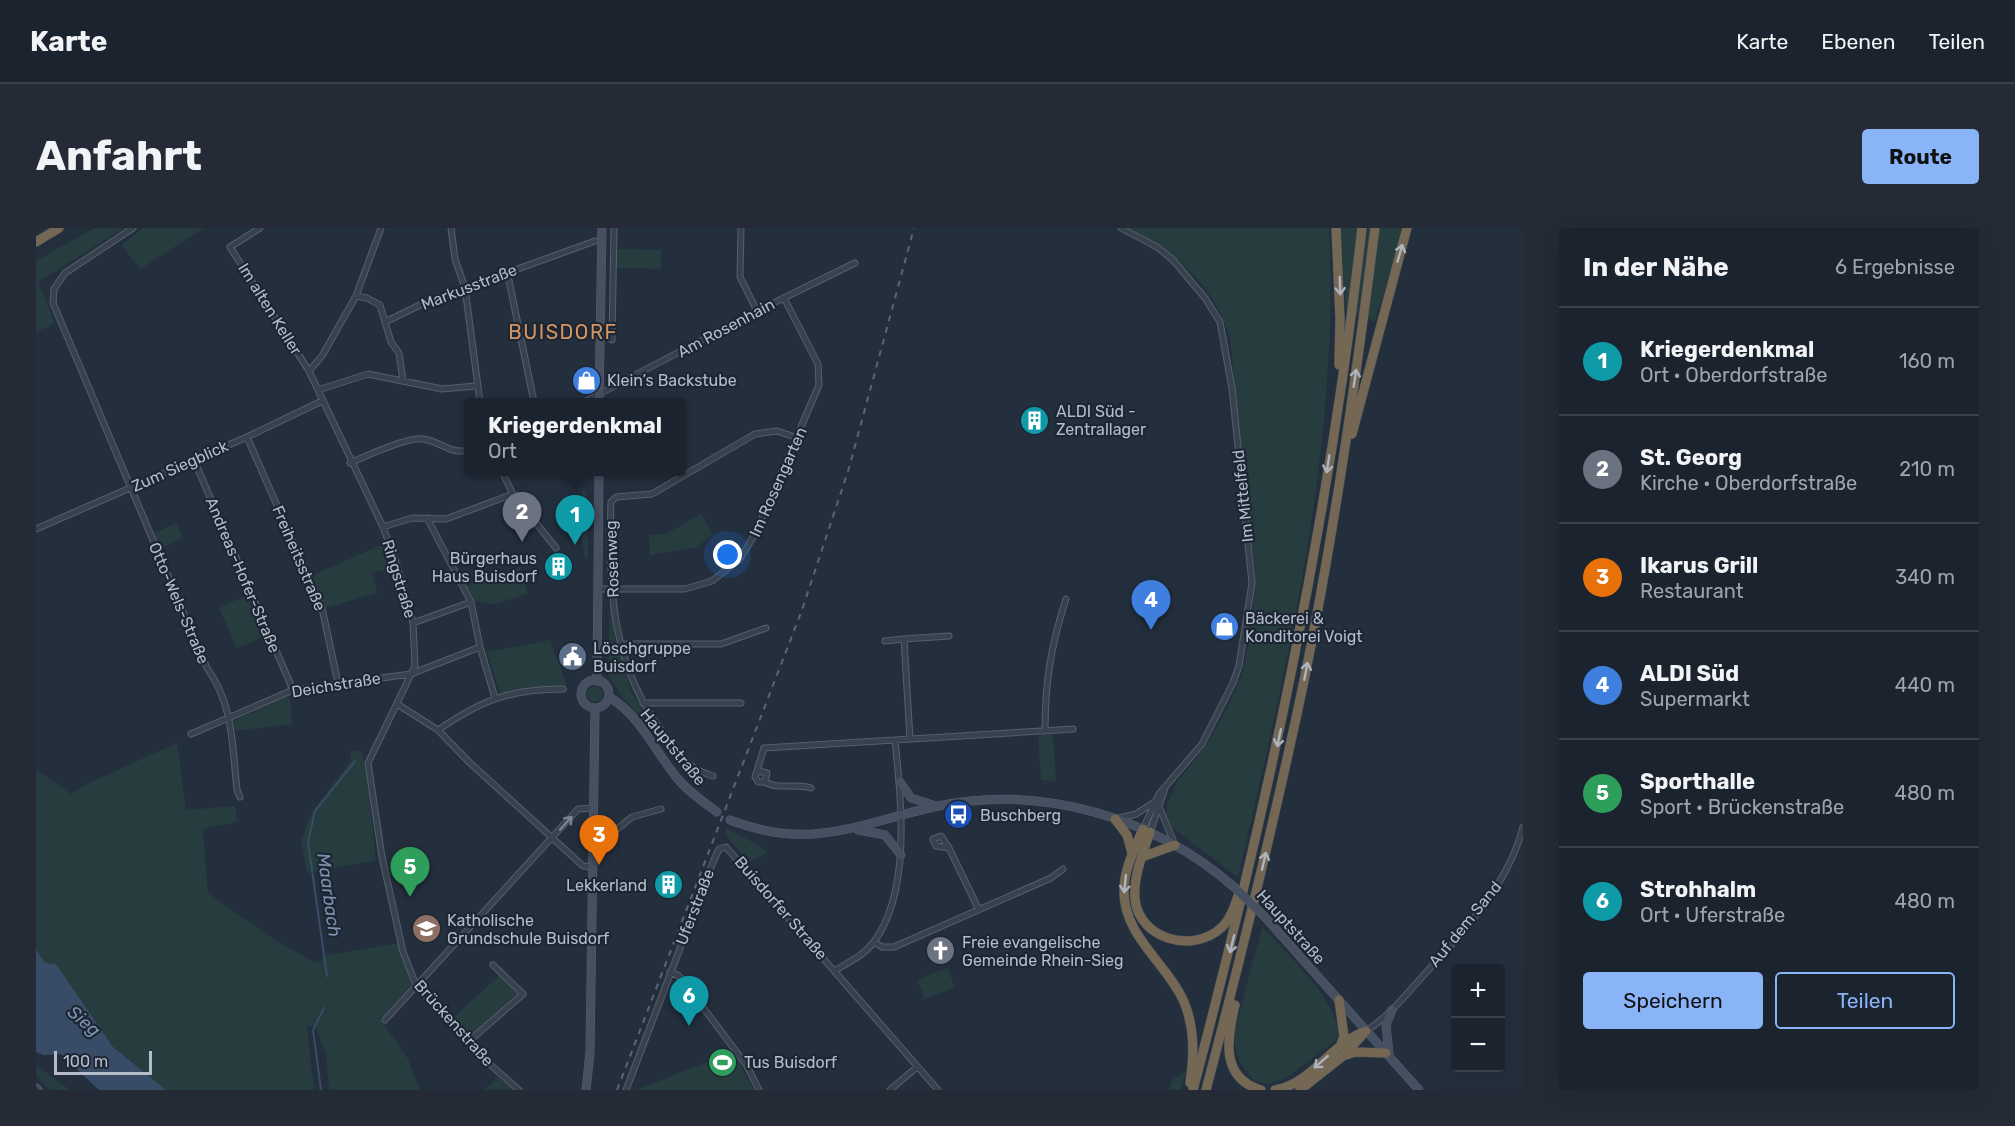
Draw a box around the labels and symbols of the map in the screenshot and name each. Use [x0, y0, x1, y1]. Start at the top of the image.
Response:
one-way arrow [1395, 244, 1406, 263]
street label: Im alten Keller [234, 259, 306, 359]
street label: Markusstraße [418, 260, 520, 314]
one-way arrow [1334, 276, 1345, 296]
street label: Am Rosenhain [674, 294, 778, 362]
district label: BUISDORF [508, 320, 618, 344]
shop icon: Klein’s Backstube [570, 364, 602, 396]
one-way arrow [1350, 368, 1361, 388]
place label: Klein’s Backstube [607, 371, 737, 390]
place label: ALDI Süd - Zentrallager [1056, 402, 1146, 439]
building icon: ALDI Süd - Zentrallager [1019, 404, 1051, 436]
street label: Im Rosengarten [745, 424, 811, 540]
street label: Zum Siegblick [129, 436, 232, 496]
street label: Im Mittelfeld [1229, 449, 1257, 543]
one-way arrow [1323, 454, 1334, 473]
pin: 2 [502, 492, 542, 542]
street label: Andreas-Hofer-Straße [202, 494, 284, 656]
pin: 1 [556, 496, 594, 545]
street label: Freiheitsstraße [268, 503, 330, 613]
street label: Rosenweg [601, 520, 623, 598]
street label: Ringstraße [378, 537, 420, 621]
street label: Otto-Wels-Straße [145, 539, 213, 667]
your location [713, 540, 742, 569]
place label: Bürgerhaus Haus Buisdorf [432, 549, 538, 586]
building icon: Bürgerhaus Haus Buisdorf [542, 551, 574, 583]
pin: 4 [1132, 580, 1170, 630]
place label: Bäckerei & Konditorei Voigt [1245, 609, 1363, 646]
shop icon: Bäckerei & Konditorei Voigt [1208, 611, 1240, 643]
place label: Löschgruppe Buisdorf [593, 639, 691, 676]
public building icon: Löschgruppe Buisdorf [556, 641, 588, 673]
one-way arrow [1300, 661, 1312, 680]
street label: Deichstraße [290, 669, 382, 701]
street label: Hauptstraße [636, 705, 710, 789]
one-way arrow [1273, 728, 1284, 748]
bus stop icon: Buschberg [943, 799, 975, 831]
place label: Buschberg [980, 806, 1061, 825]
one-way arrow [559, 815, 573, 830]
pin: 3 [580, 816, 618, 865]
pin: 5 [390, 848, 430, 897]
water label: Maarbach [312, 852, 346, 938]
street label: Buisdorfer Straße [731, 852, 831, 964]
one-way arrow [1258, 852, 1270, 871]
street label: Uferstraße [672, 866, 718, 948]
building icon: Lekkerland [652, 869, 684, 901]
one-way arrow [1119, 874, 1130, 894]
place label: Lekkerland [566, 876, 647, 895]
street label: Auf dem Sand [1425, 877, 1505, 971]
street label: Hauptstraße [1253, 886, 1329, 968]
place label: Katholische Grundschule Buisdorf [447, 911, 610, 948]
school or university icon: Katholische Grundschule Buisdorf [410, 913, 442, 945]
place label: Freie evangelische Gemeinde Rhein-Sieg [962, 933, 1124, 970]
one-way arrow [1226, 934, 1237, 953]
church icon: Freie evangelische Gemeinde Rhein-Sieg [925, 935, 957, 967]
street label: Brückenstraße [410, 976, 498, 1070]
pin: 6 [670, 976, 708, 1026]
water label: Sieg [63, 1001, 105, 1041]
sports icon: Tus Buisdorf [707, 1046, 739, 1078]
scale bar [54, 1048, 152, 1076]
place label: Tus Buisdorf [744, 1053, 838, 1072]
one-way arrow [1313, 1055, 1329, 1068]

